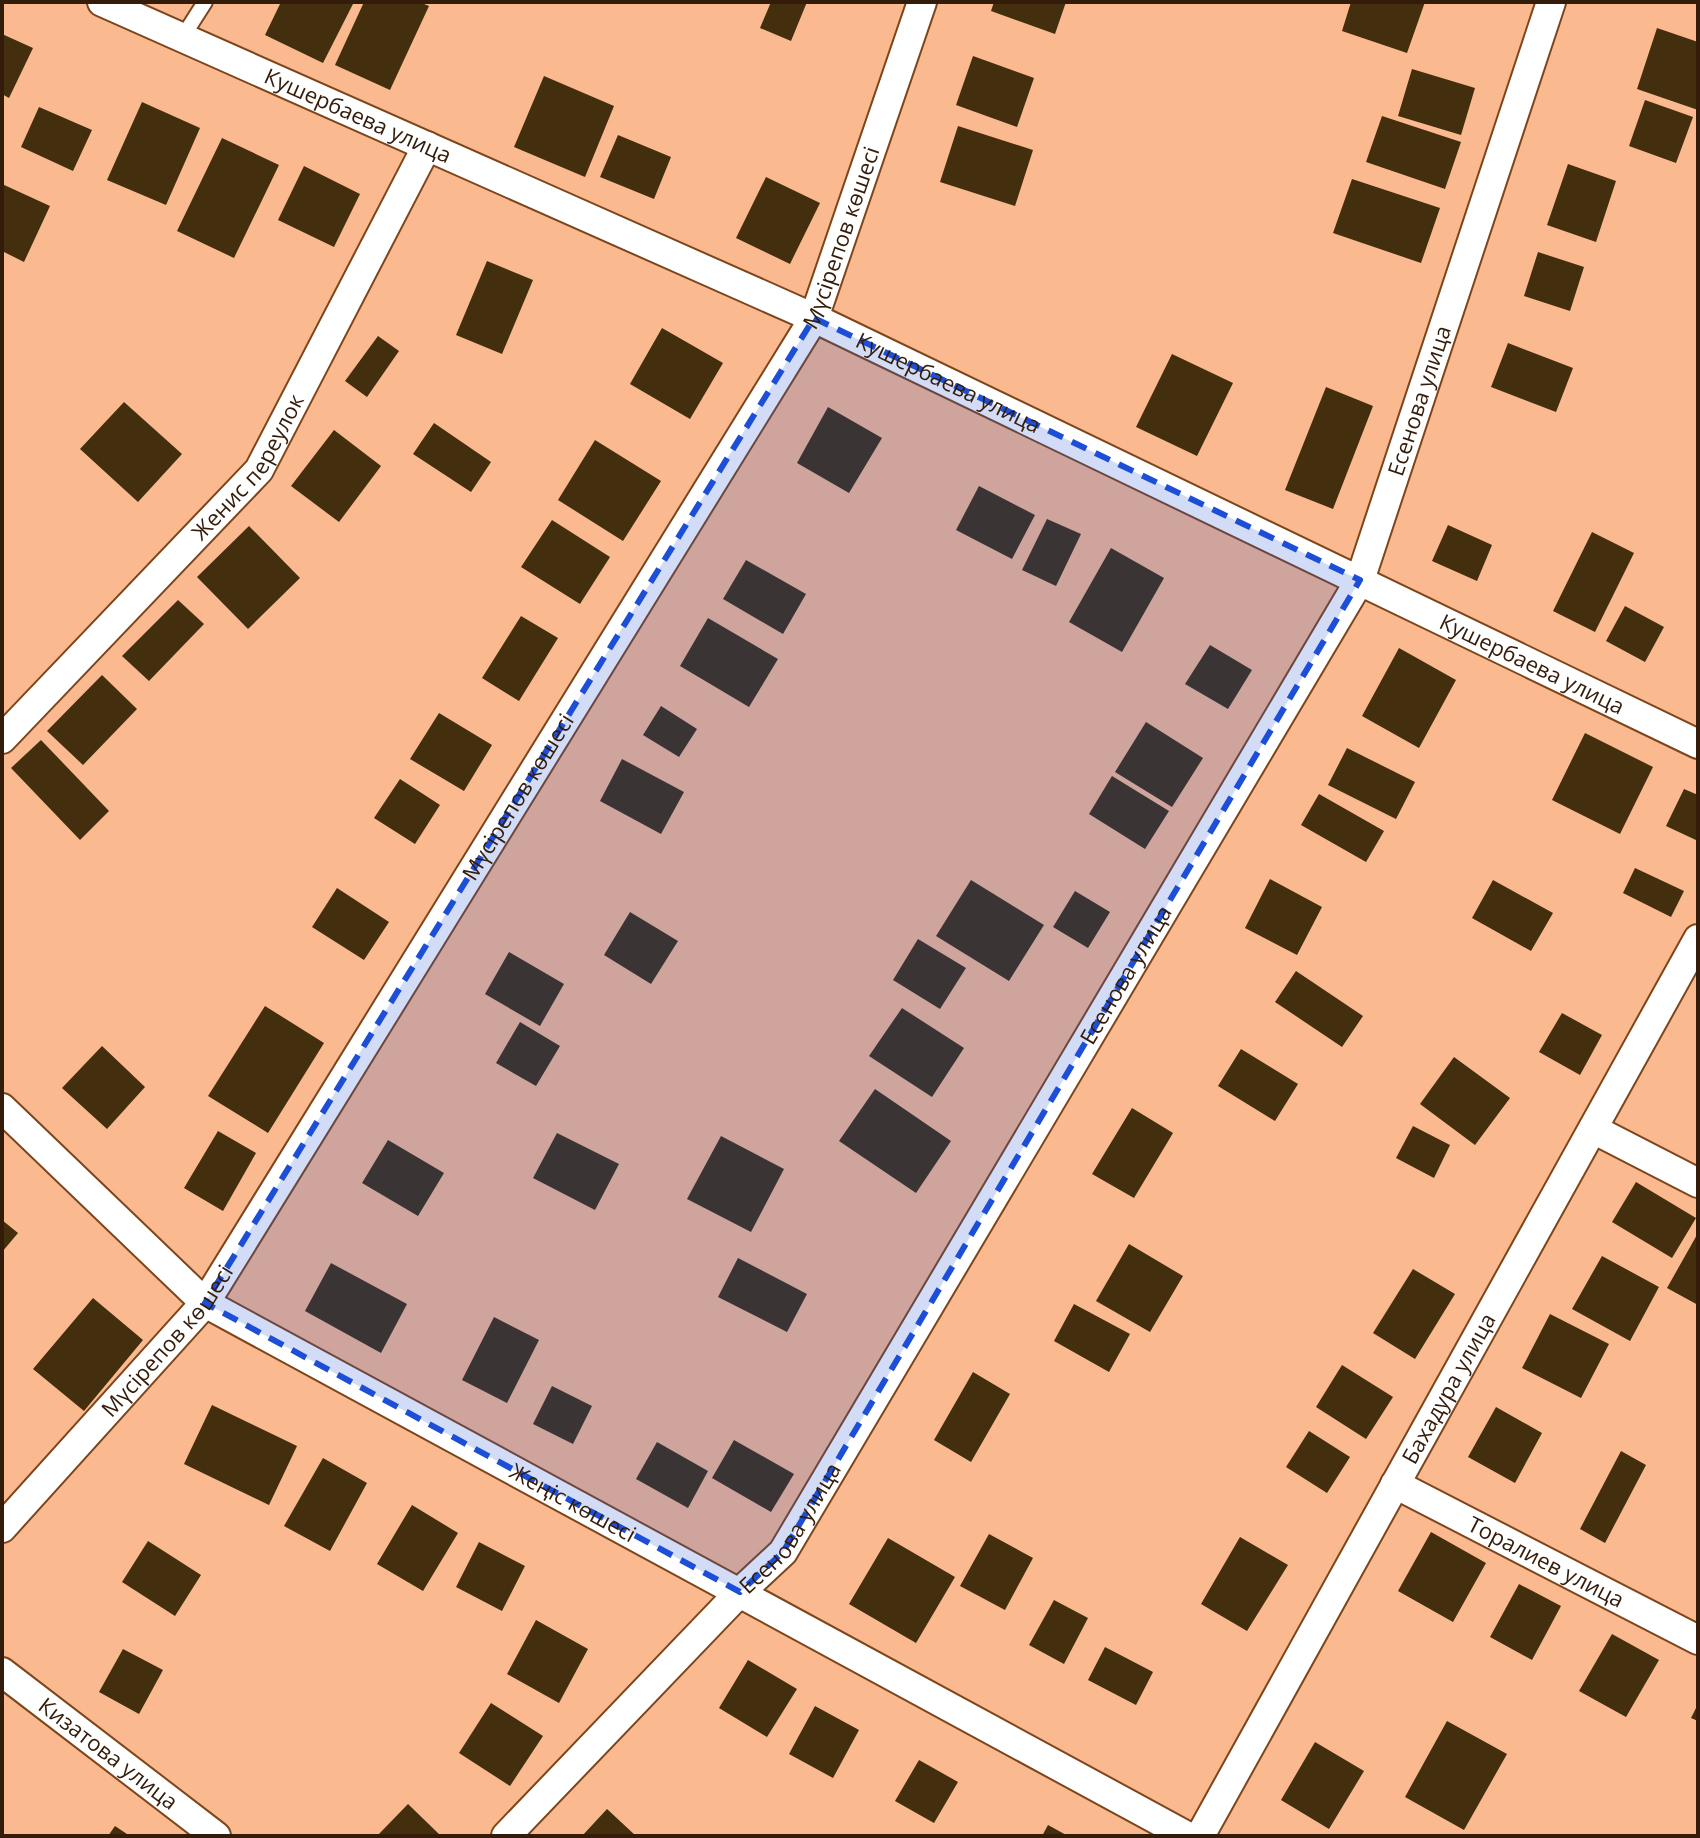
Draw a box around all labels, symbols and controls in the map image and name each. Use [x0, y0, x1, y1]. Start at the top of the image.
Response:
street label: Кушербаева улица [260, 60, 457, 169]
street label: Мүсірепов көшесі [795, 142, 886, 334]
street label: Есенова улица [1380, 321, 1457, 479]
street label: Кушербаева улица [851, 324, 1046, 439]
street label: Женис переулок [184, 388, 310, 546]
street label: Кушербаева улица [1435, 606, 1630, 720]
street label: Мүсірепов көшесі [454, 707, 580, 885]
street label: Есенова улица [1072, 899, 1178, 1049]
street label: Мүсірепов көшесі [94, 1259, 239, 1423]
street label: Бахадура улица [1394, 1307, 1502, 1469]
street label: Жеңіс көшесі [505, 1455, 642, 1548]
street label: Есенова улица [732, 1457, 847, 1600]
street label: Торалиев улица [1463, 1508, 1630, 1614]
street label: Кизатова улица [33, 1690, 185, 1816]

